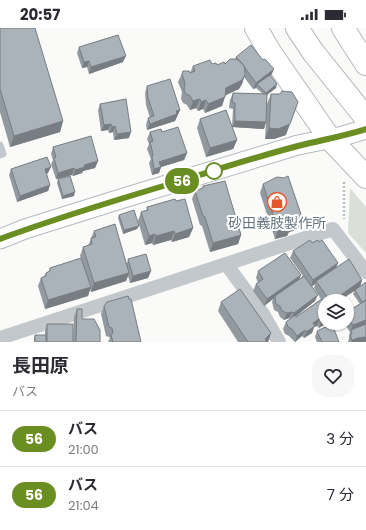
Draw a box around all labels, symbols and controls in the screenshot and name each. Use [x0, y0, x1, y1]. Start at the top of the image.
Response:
text: 20:57 [20, 4, 60, 25]
unlabelled marker [205, 162, 223, 180]
line badge: 56 [164, 168, 200, 194]
text: 56 [173, 171, 191, 191]
shop icon: 砂田義肢製作所 [266, 191, 288, 213]
place label: 砂田義肢製作所 [228, 213, 326, 233]
map controls [318, 294, 354, 330]
button: layers [318, 294, 354, 330]
text: 長田原 [12, 352, 69, 379]
button: heart [312, 355, 354, 397]
text: バス [12, 382, 38, 401]
text: バス [68, 418, 98, 439]
text: 3 分 [326, 428, 354, 449]
text: 56 [25, 429, 43, 449]
text: 21:00 [68, 440, 99, 459]
text: バス [68, 474, 98, 495]
text: 7 分 [327, 484, 354, 505]
text: 56 [25, 485, 43, 505]
text: 21:04 [68, 496, 99, 515]

